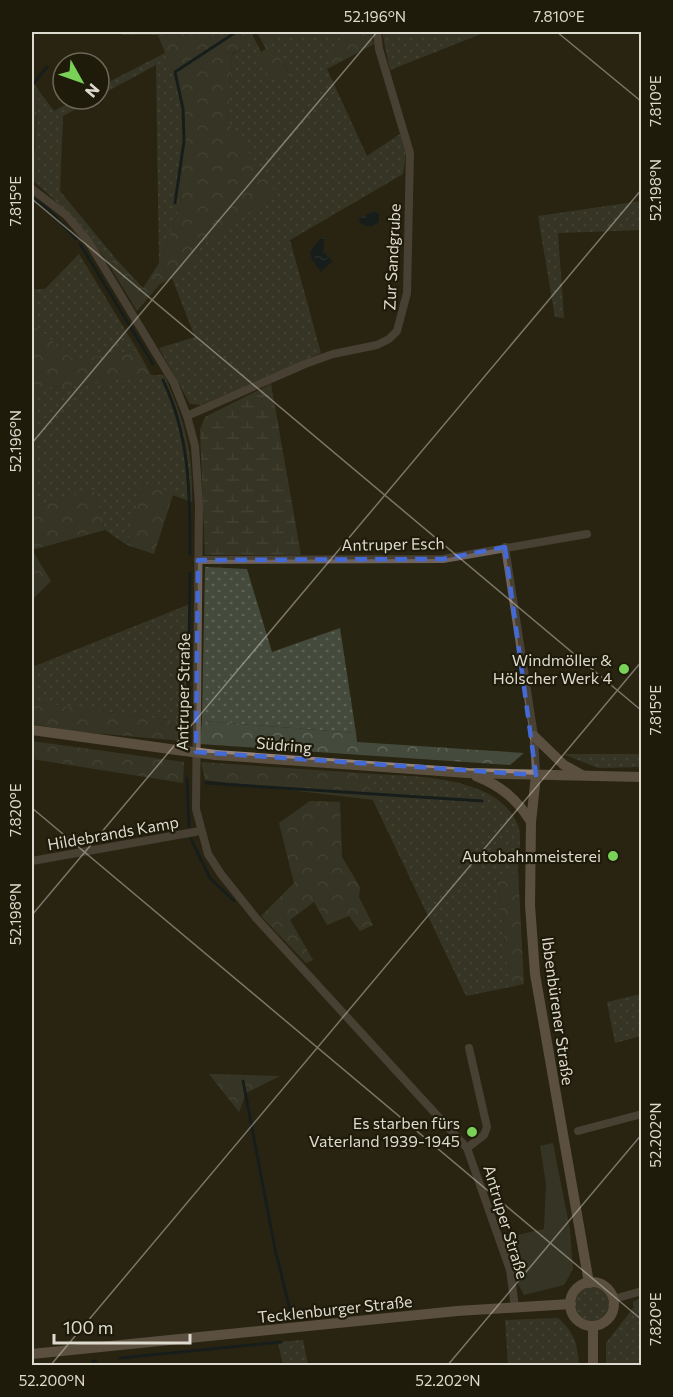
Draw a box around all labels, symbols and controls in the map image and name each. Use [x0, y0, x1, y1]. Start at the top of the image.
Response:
text: 52.196°N [344, 7, 406, 25]
text: 7.810°E [533, 7, 585, 25]
north arrow [51, 51, 111, 111]
text: 7.810°E [646, 75, 664, 127]
text: N [82, 80, 104, 102]
text: 52.198°N [646, 159, 664, 221]
text: 7.815°E [6, 176, 24, 226]
street label: Zur Sandgrube [379, 203, 404, 311]
text: 52.196°N [6, 410, 24, 472]
street label: Antruper Esch [341, 533, 445, 554]
street label: Antruper Straße [172, 633, 193, 751]
place label: Windmöller & Hölscher Werk 4 [493, 650, 612, 687]
marker: Windmöller & Hölscher Werk 4 [617, 662, 631, 676]
text: 7.815°E [646, 685, 664, 735]
street label: Südring [255, 733, 313, 756]
text: 7.820°E [6, 783, 24, 837]
street label: Hildebrands Kamp [46, 812, 180, 853]
place label: Autobahnmeisterei [462, 846, 601, 865]
marker: Autobahnmeisterei [606, 849, 620, 863]
text: 52.198°N [6, 883, 24, 945]
street label: Ibbenbürener Straße [539, 936, 578, 1086]
text: 52.202°N [646, 1102, 664, 1168]
place label: Es starben fürs Vaterland 1939-1945 [309, 1113, 460, 1150]
marker: Es starben fürs Vaterland 1939-1945 [465, 1125, 479, 1139]
street label: Antruper Straße [480, 1163, 533, 1281]
street label: Tecklenburger Straße [257, 1291, 413, 1326]
text: 7.820°E [646, 1292, 664, 1346]
scale bar [54, 1307, 190, 1345]
text: 100 m [63, 1316, 113, 1338]
text: 52.200°N [19, 1371, 85, 1389]
text: 52.202°N [415, 1371, 481, 1389]

